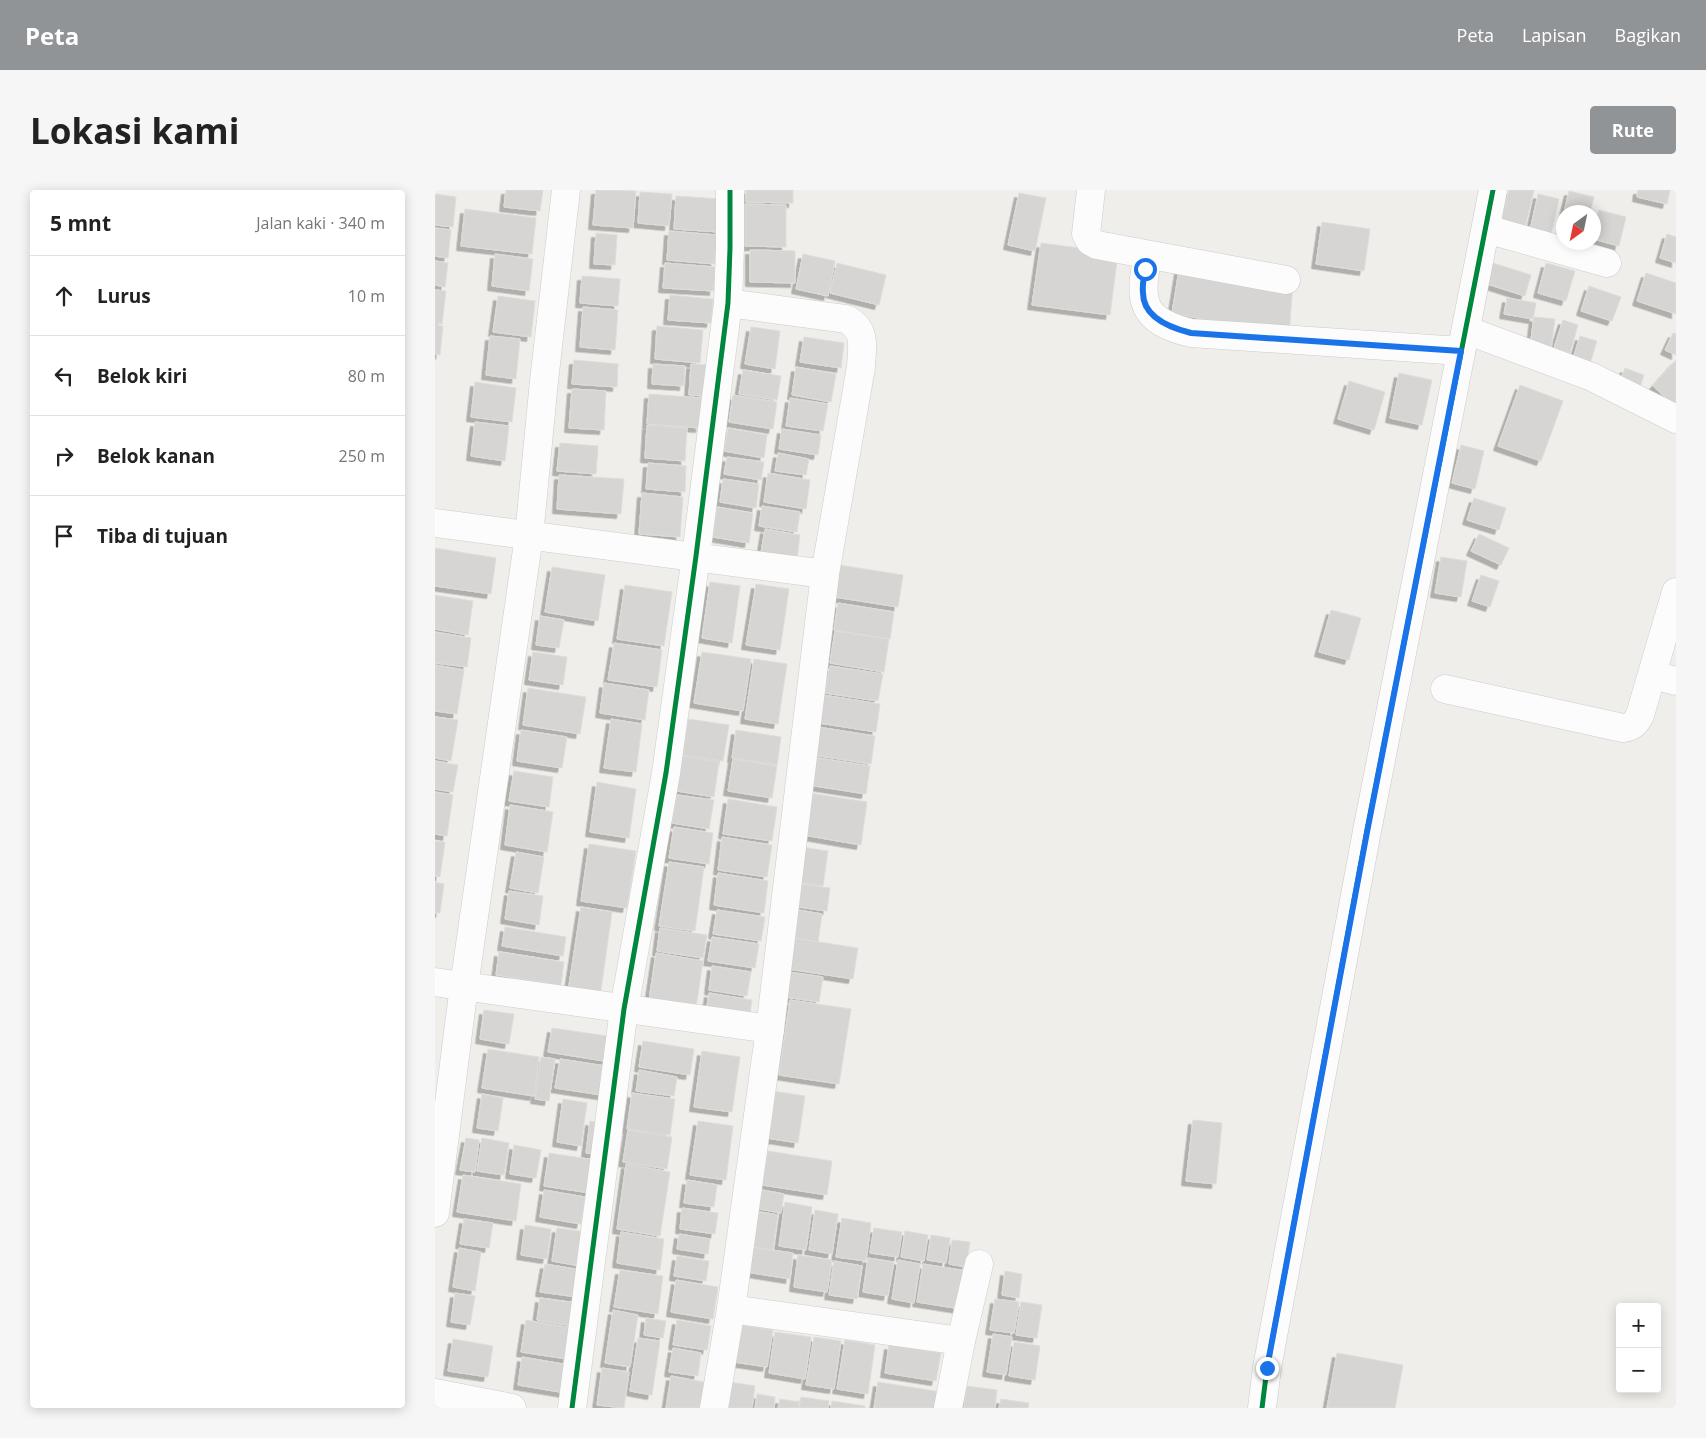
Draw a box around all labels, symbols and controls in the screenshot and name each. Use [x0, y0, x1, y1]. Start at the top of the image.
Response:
text: Peta [25, 19, 79, 52]
text: Peta [1457, 23, 1494, 47]
text: Lapisan [1522, 23, 1587, 47]
text: Bagikan [1615, 23, 1681, 47]
button: Rute [1590, 106, 1676, 154]
text: Lokasi kami [30, 107, 239, 154]
north arrow [1556, 205, 1601, 250]
text: 5 mnt [50, 209, 111, 237]
text: Jalan kaki · 340 m [256, 212, 385, 234]
route start [1134, 258, 1157, 281]
icon: ahead [50, 282, 78, 310]
text: Lurus [97, 283, 151, 309]
text: 10 m [348, 285, 385, 307]
icon: left [50, 362, 78, 390]
text: Belok kiri [97, 363, 187, 389]
text: 80 m [348, 365, 385, 387]
icon: right [50, 442, 78, 470]
text: Belok kanan [97, 443, 215, 469]
text: 250 m [339, 445, 385, 467]
icon: arrive [50, 522, 78, 550]
text: Tiba di tujuan [97, 523, 228, 549]
map controls [1616, 1303, 1661, 1393]
button: + [1616, 1303, 1661, 1348]
button: − [1616, 1348, 1661, 1393]
route end [1256, 1357, 1279, 1380]

